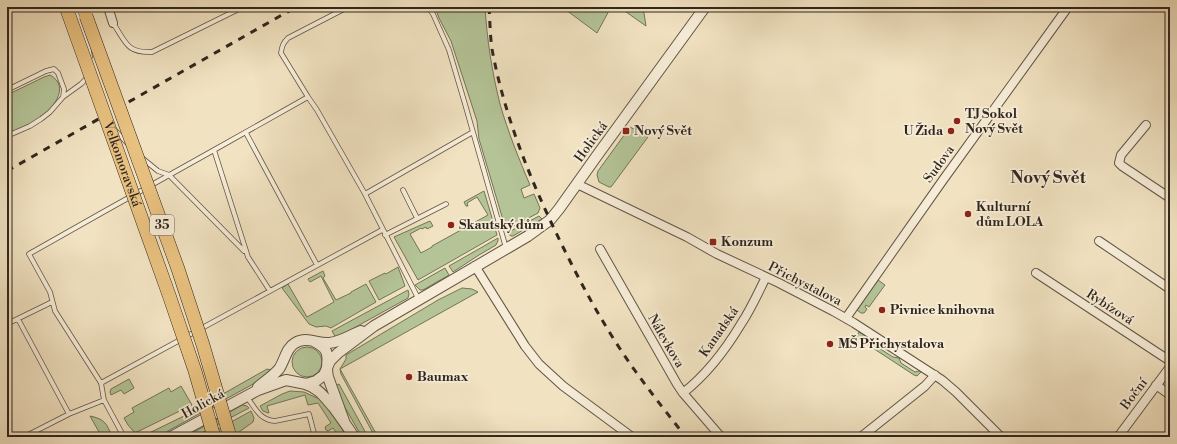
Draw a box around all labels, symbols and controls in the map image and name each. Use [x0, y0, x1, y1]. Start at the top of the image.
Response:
place label: TJ Sokol Nový Svět [965, 106, 1023, 137]
marker: TJ Sokol Nový Svět [952, 116, 962, 126]
street label: Holická [571, 118, 611, 165]
street label: Velkomoravská [99, 119, 145, 209]
place label: U Žida [903, 122, 944, 139]
place label: Nový Svět [634, 123, 692, 139]
marker: Nový Svět [621, 126, 631, 136]
marker: U Žida [946, 126, 956, 136]
street label: Sudova [920, 142, 958, 186]
district label: Nový Svět [1010, 167, 1087, 189]
place label: Kulturní dům LOLA [976, 199, 1044, 230]
marker: Kulturní dům LOLA [963, 209, 973, 219]
road number: 35 [150, 215, 174, 235]
place label: Skautský dům [459, 217, 544, 233]
marker: Skautský dům [446, 220, 456, 230]
place label: Konzum [721, 234, 773, 250]
marker: Konzum [708, 237, 718, 247]
street label: Přichystalova [765, 259, 845, 310]
street label: Rybízová [1083, 286, 1137, 328]
place label: Pivnice knihovna [890, 302, 996, 318]
street label: Kanadská [696, 303, 742, 360]
marker: Pivnice knihovna [877, 305, 887, 315]
street label: Nálevkova [644, 311, 688, 371]
place label: MŠ Přichystalova [838, 335, 945, 352]
marker: MŠ Přichystalova [825, 339, 835, 349]
place label: Baumax [417, 369, 469, 385]
marker: Baumax [404, 372, 414, 382]
street label: Boční [1116, 375, 1151, 414]
street label: Holická [179, 386, 227, 422]

